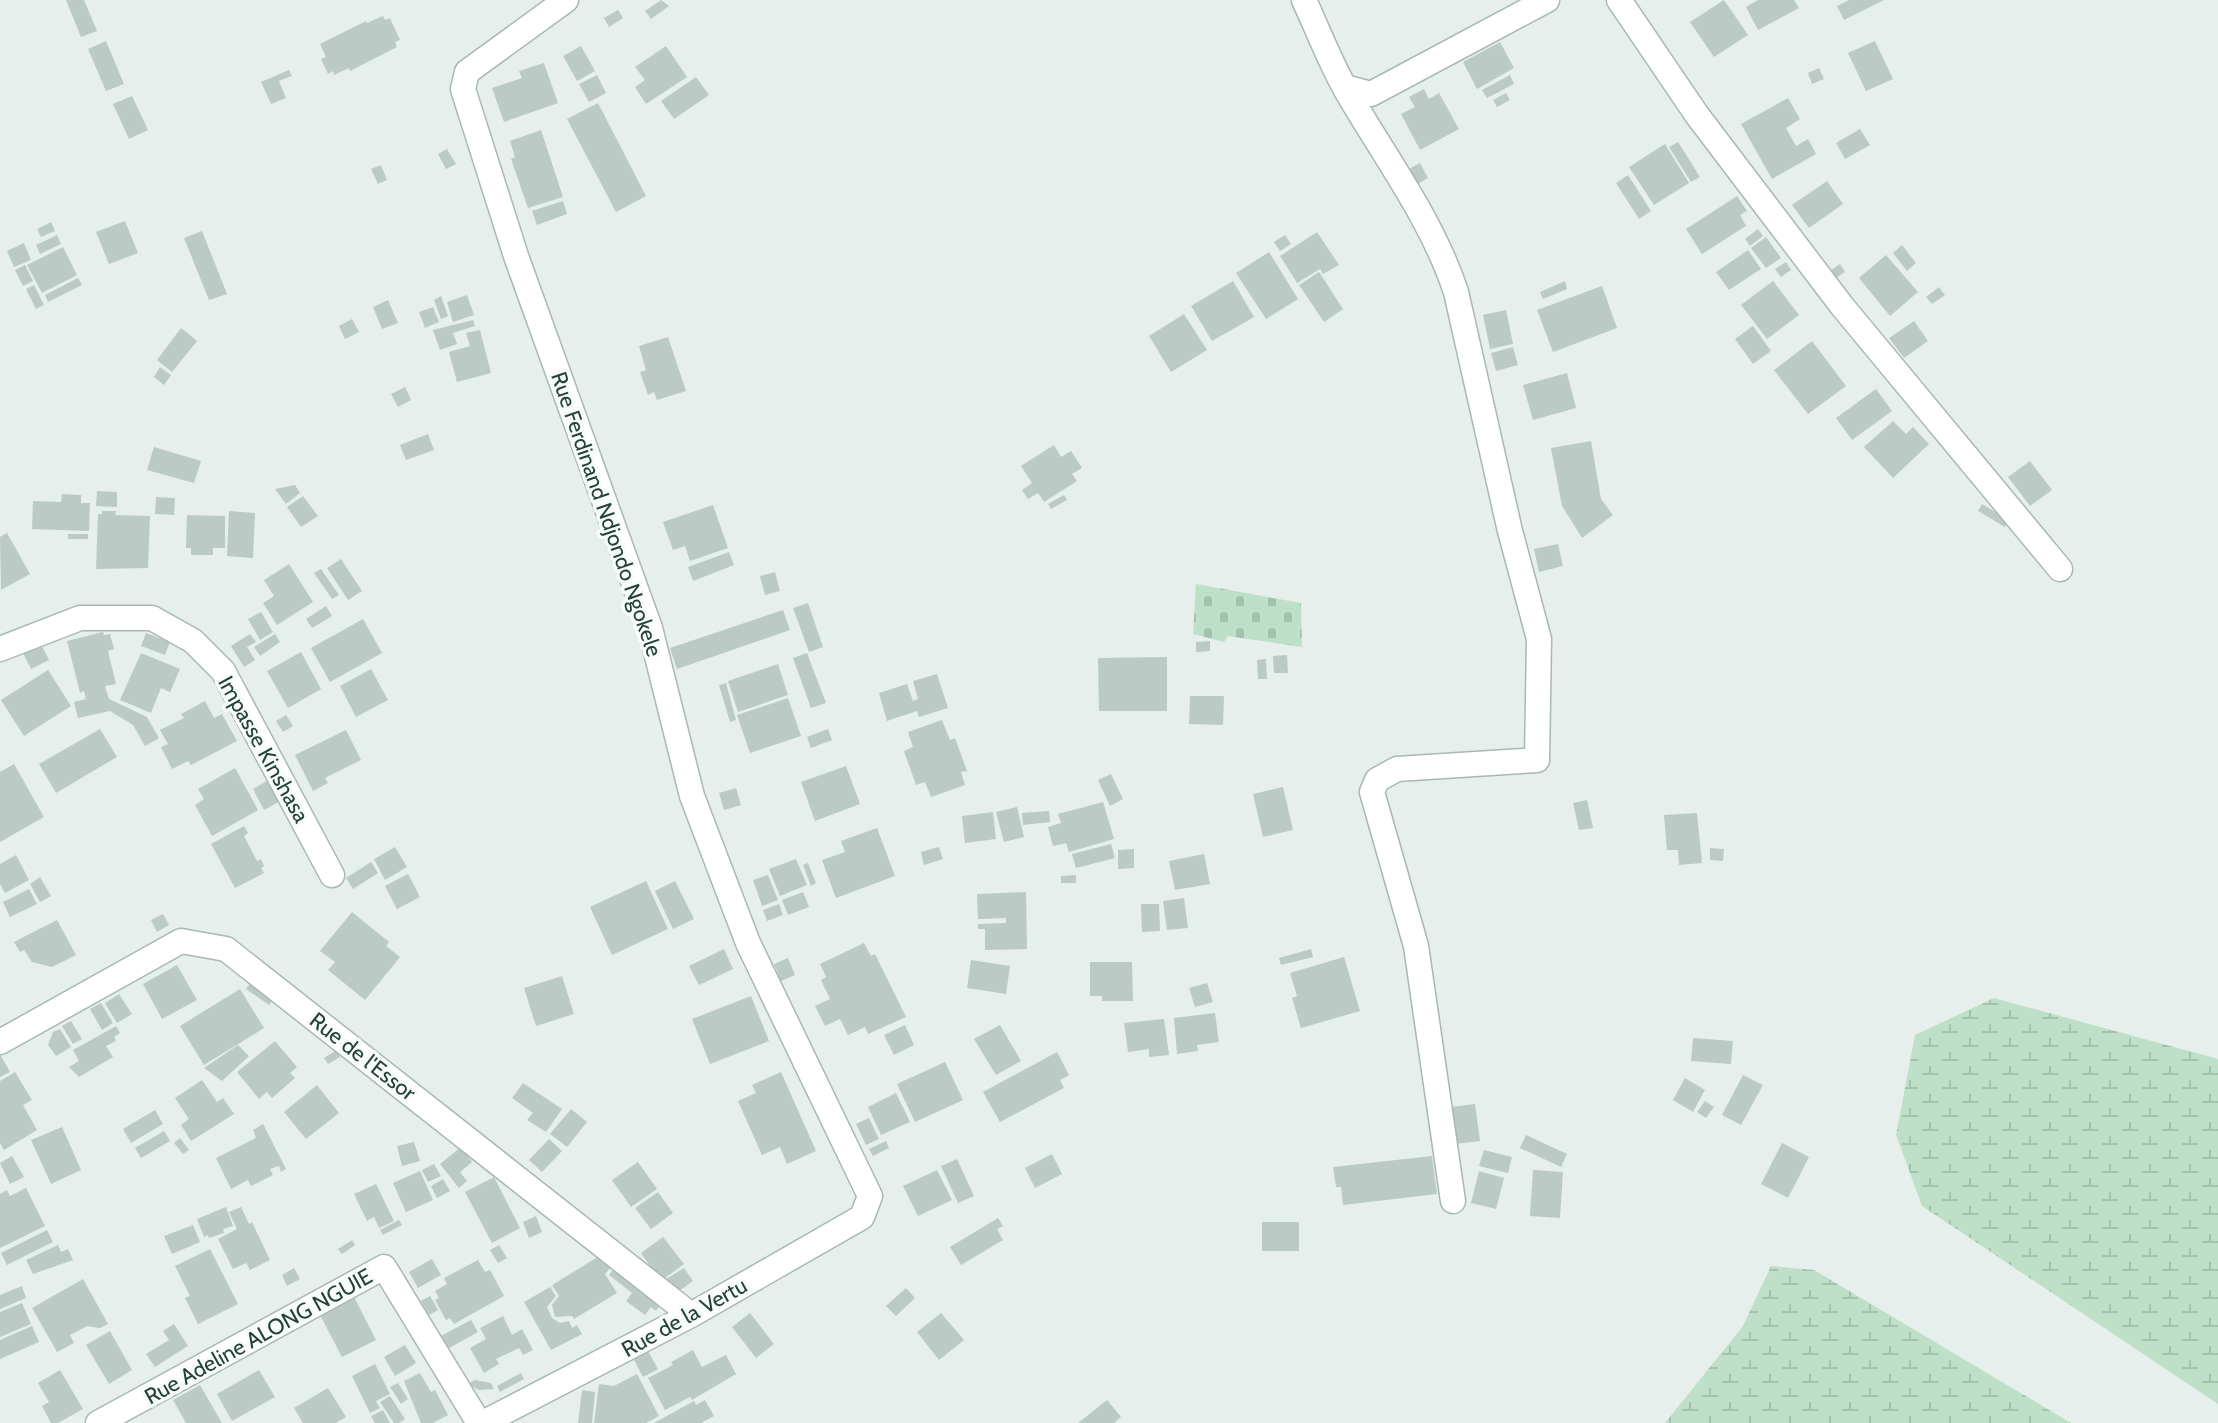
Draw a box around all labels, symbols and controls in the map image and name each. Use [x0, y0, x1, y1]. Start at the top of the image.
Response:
street label: Rue Ferdinand Ndjondo Ngokele [545, 368, 668, 660]
street label: Impasse Kinshasa [212, 671, 315, 828]
street label: Rue de l'Essor [304, 1007, 421, 1106]
street label: Rue Adeline ALONG NGUIE [140, 1263, 377, 1410]
street label: Rue de la Vertu [617, 1272, 752, 1363]

